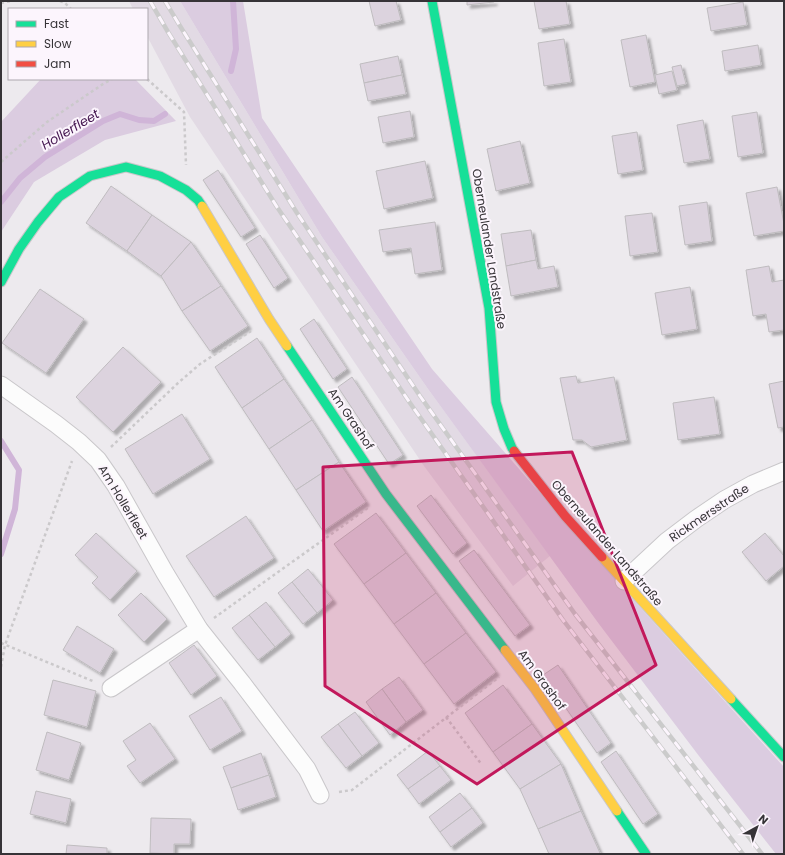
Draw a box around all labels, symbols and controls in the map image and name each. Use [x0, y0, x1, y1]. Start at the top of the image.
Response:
legend [8, 8, 148, 80]
text: Fast [44, 15, 69, 32]
text: Slow [44, 35, 72, 52]
text: Jam [44, 55, 71, 72]
water label: Hollerfleet [38, 104, 103, 154]
street label: Oberneulander Landstraße [468, 168, 511, 330]
street label: Am Grashof [324, 384, 378, 453]
street label: Am Hollerfleet [95, 462, 152, 542]
street label: Oberneulander Landstraße [548, 476, 667, 609]
street label: Rickmersstraße [665, 480, 752, 546]
street label: Am Grashof [515, 646, 570, 714]
north arrow [737, 807, 777, 847]
text: N [755, 811, 772, 828]

